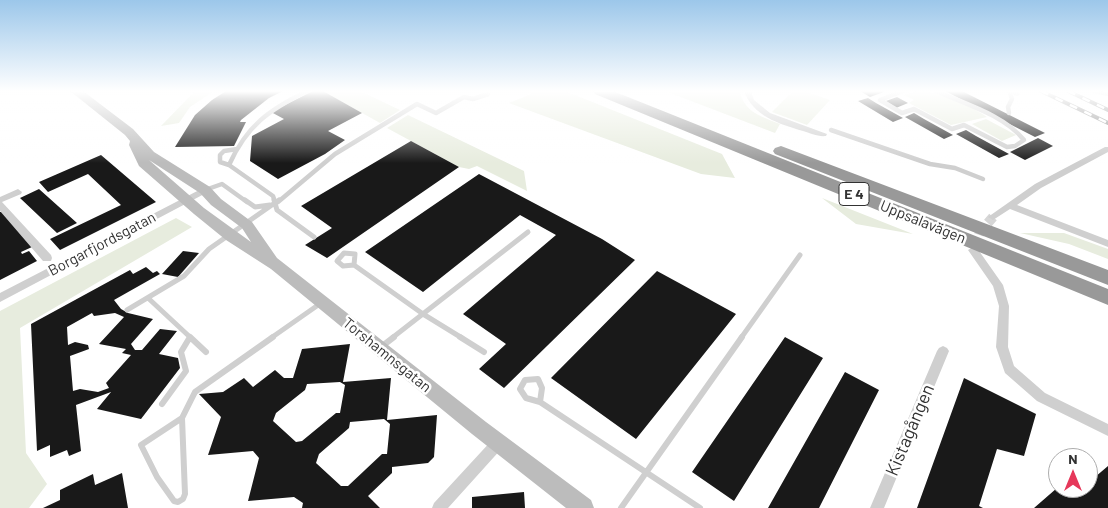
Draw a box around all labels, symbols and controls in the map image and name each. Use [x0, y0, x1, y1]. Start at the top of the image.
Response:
road number: E 4 [839, 182, 869, 205]
street label: Uppsalavägen [877, 197, 969, 247]
street label: Borgarfjordsgatan [45, 208, 159, 280]
street label: Torshamnsgatan [339, 314, 435, 396]
street label: Kistagången [881, 381, 939, 479]
north arrow [1048, 448, 1098, 498]
text: N [1068, 450, 1078, 467]

